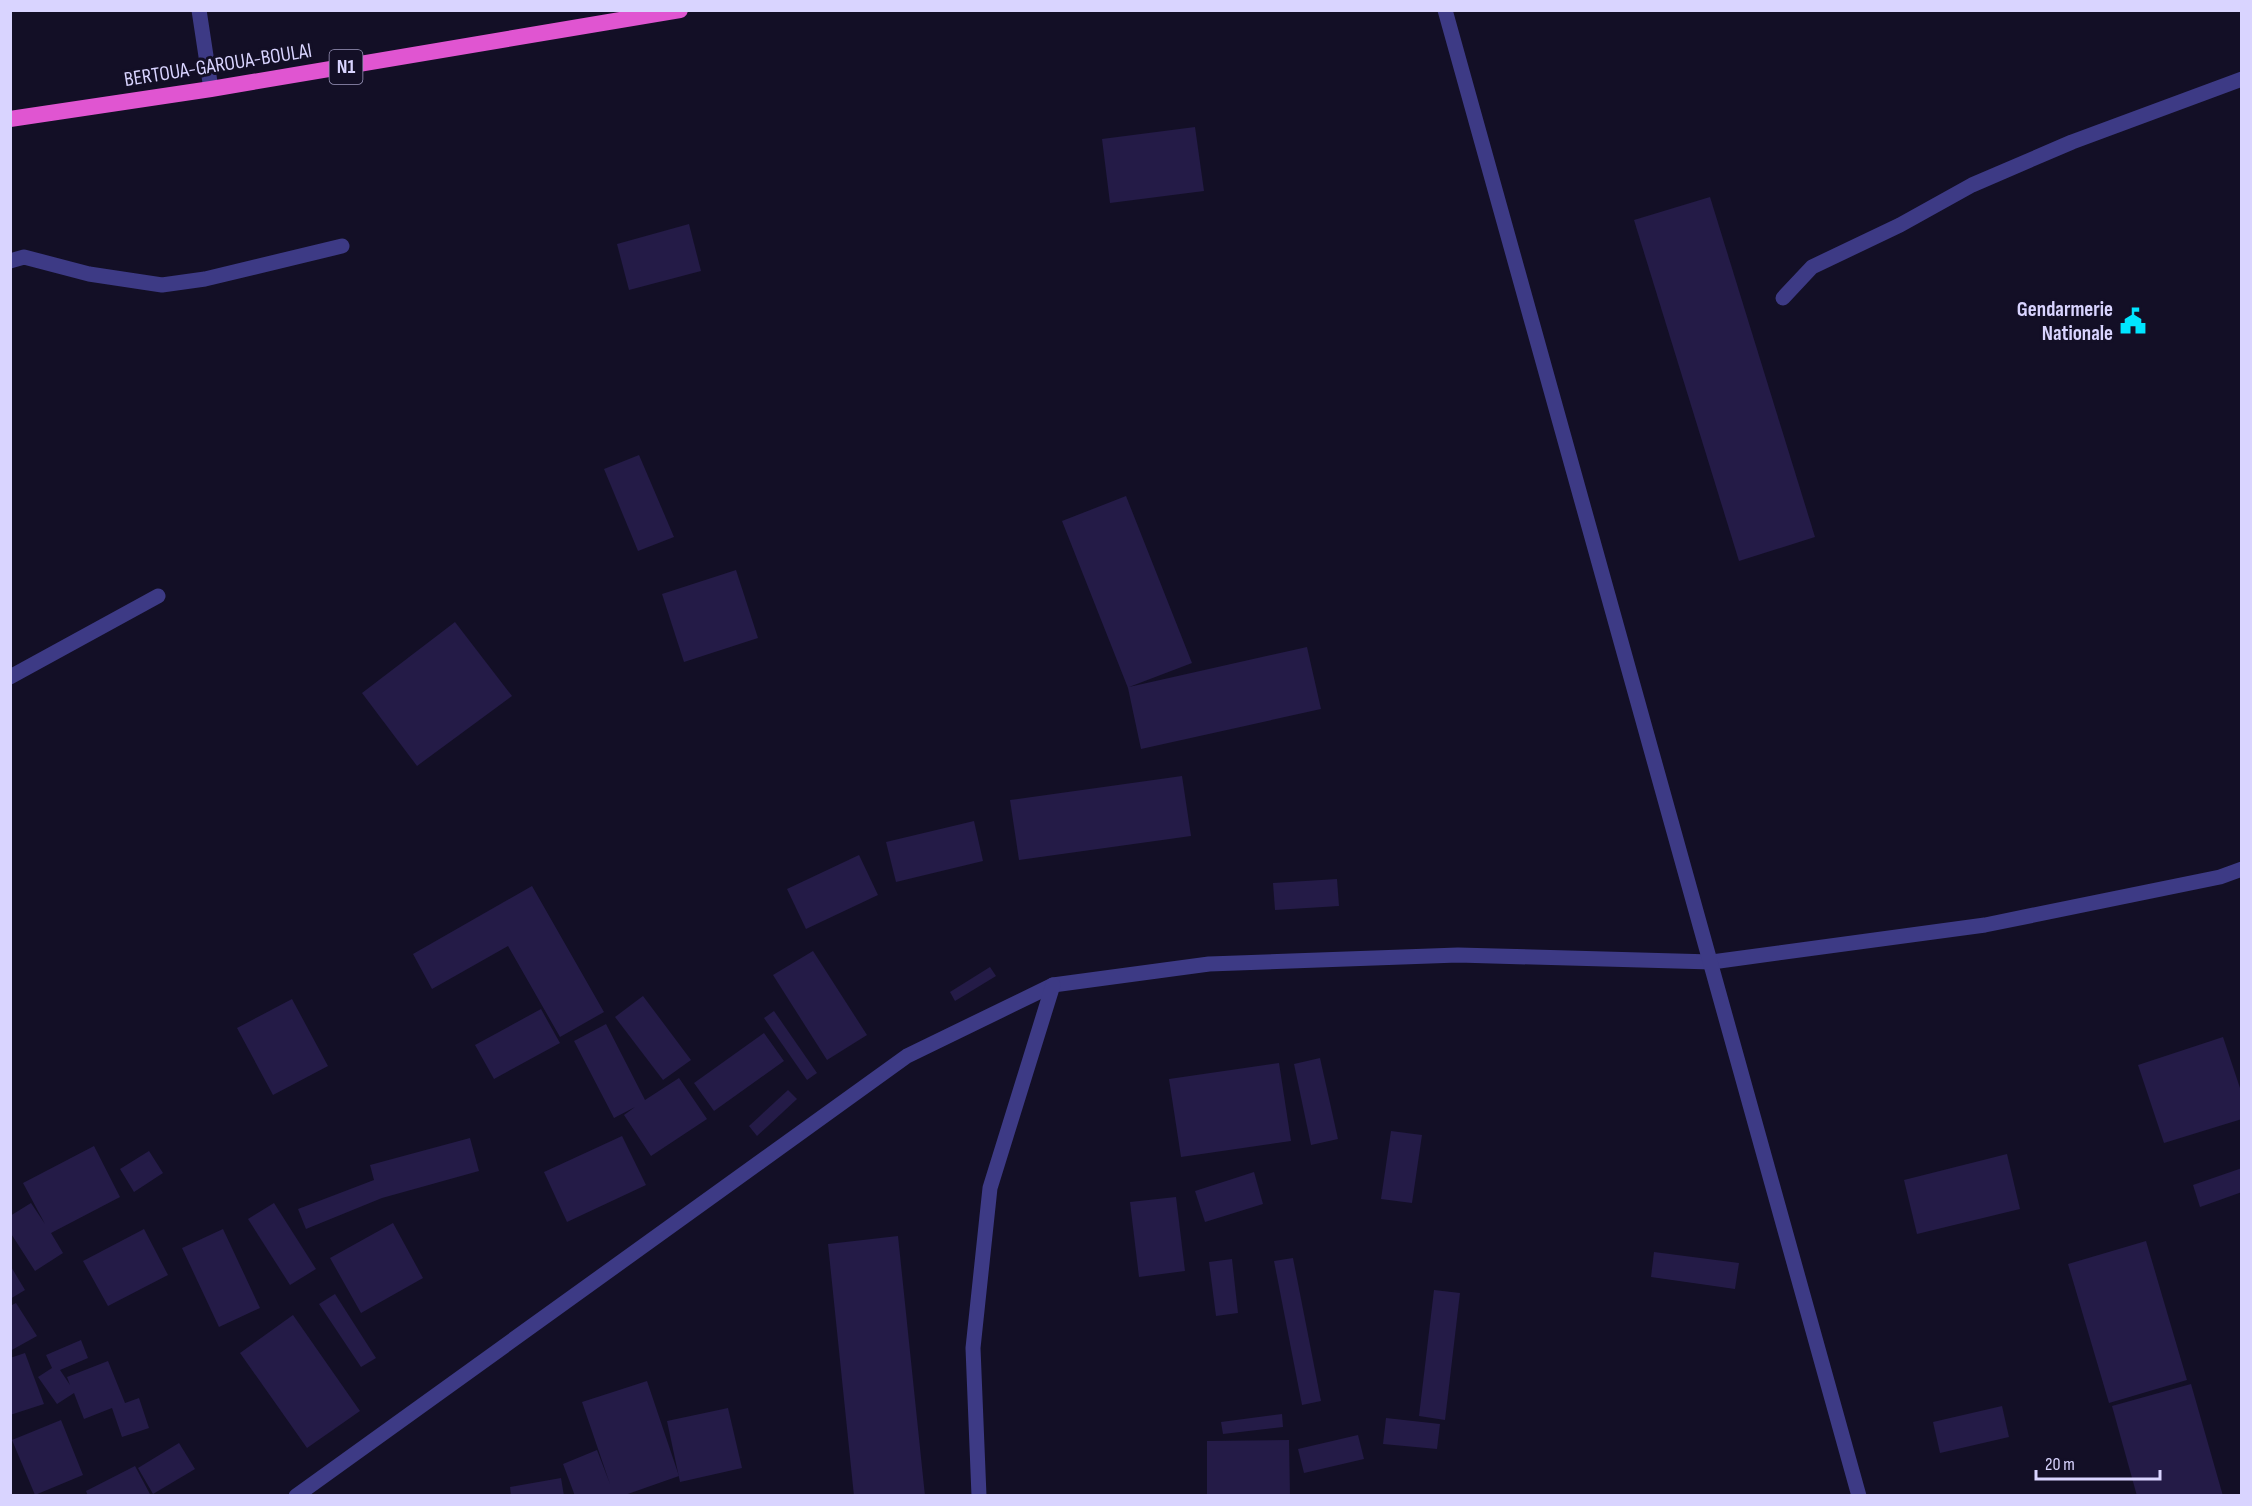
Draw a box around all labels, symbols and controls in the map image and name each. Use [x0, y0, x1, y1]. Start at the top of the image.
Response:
street label: BERTOUA-GAROUA-BOULAI [122, 38, 314, 92]
road number: N1 [330, 50, 362, 84]
place label: Gendarmerie Nationale [2017, 297, 2113, 346]
public building icon: Gendarmerie Nationale [2118, 306, 2148, 336]
scale bar [2036, 1443, 2160, 1481]
text: 20 m [2045, 1454, 2075, 1475]

